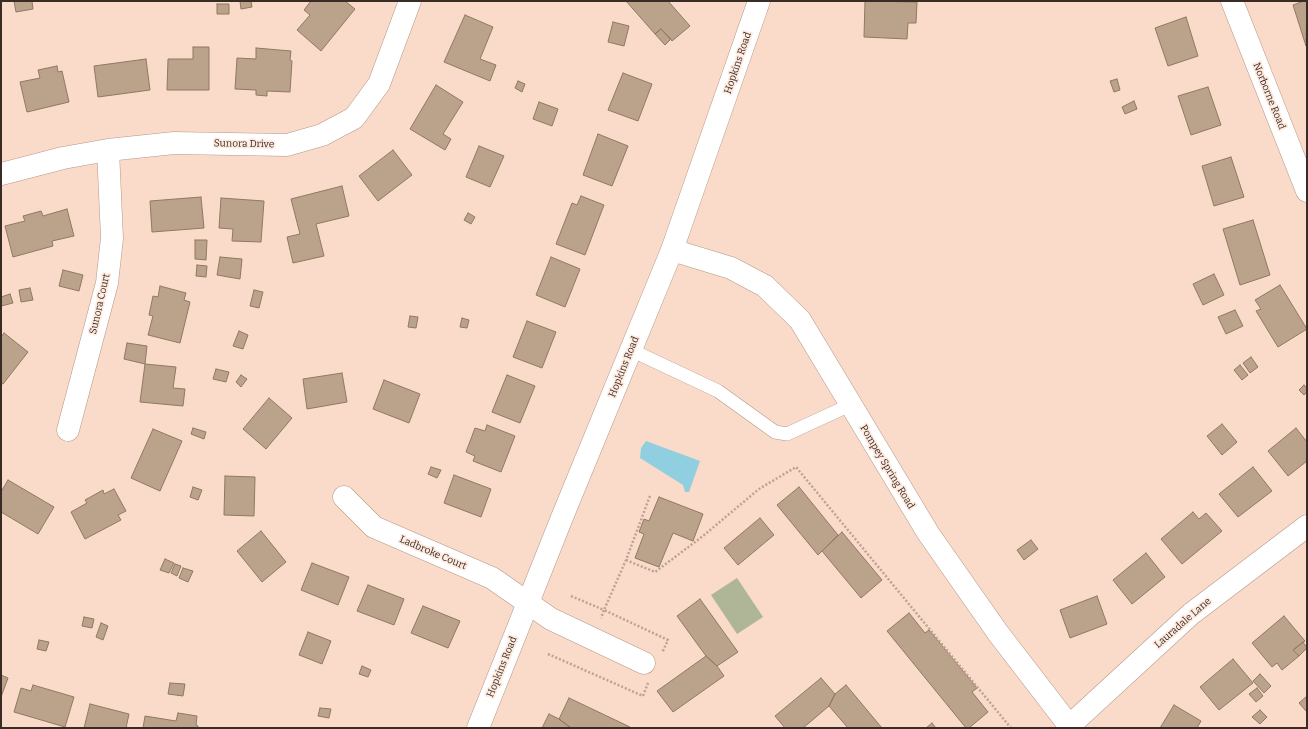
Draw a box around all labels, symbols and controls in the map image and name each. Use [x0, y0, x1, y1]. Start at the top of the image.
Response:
street label: Hopkins Road [722, 31, 754, 95]
street label: Norborne Road [1250, 61, 1288, 131]
street label: Sunora Drive [214, 137, 274, 151]
street label: Sunora Court [87, 273, 113, 335]
street label: Hopkins Road [606, 335, 642, 399]
street label: Pompey Spring Road [857, 423, 917, 511]
street label: Ladbroke Court [398, 534, 468, 572]
street label: Lauradale Lane [1152, 595, 1214, 651]
street label: Hopkins Road [484, 635, 520, 699]

